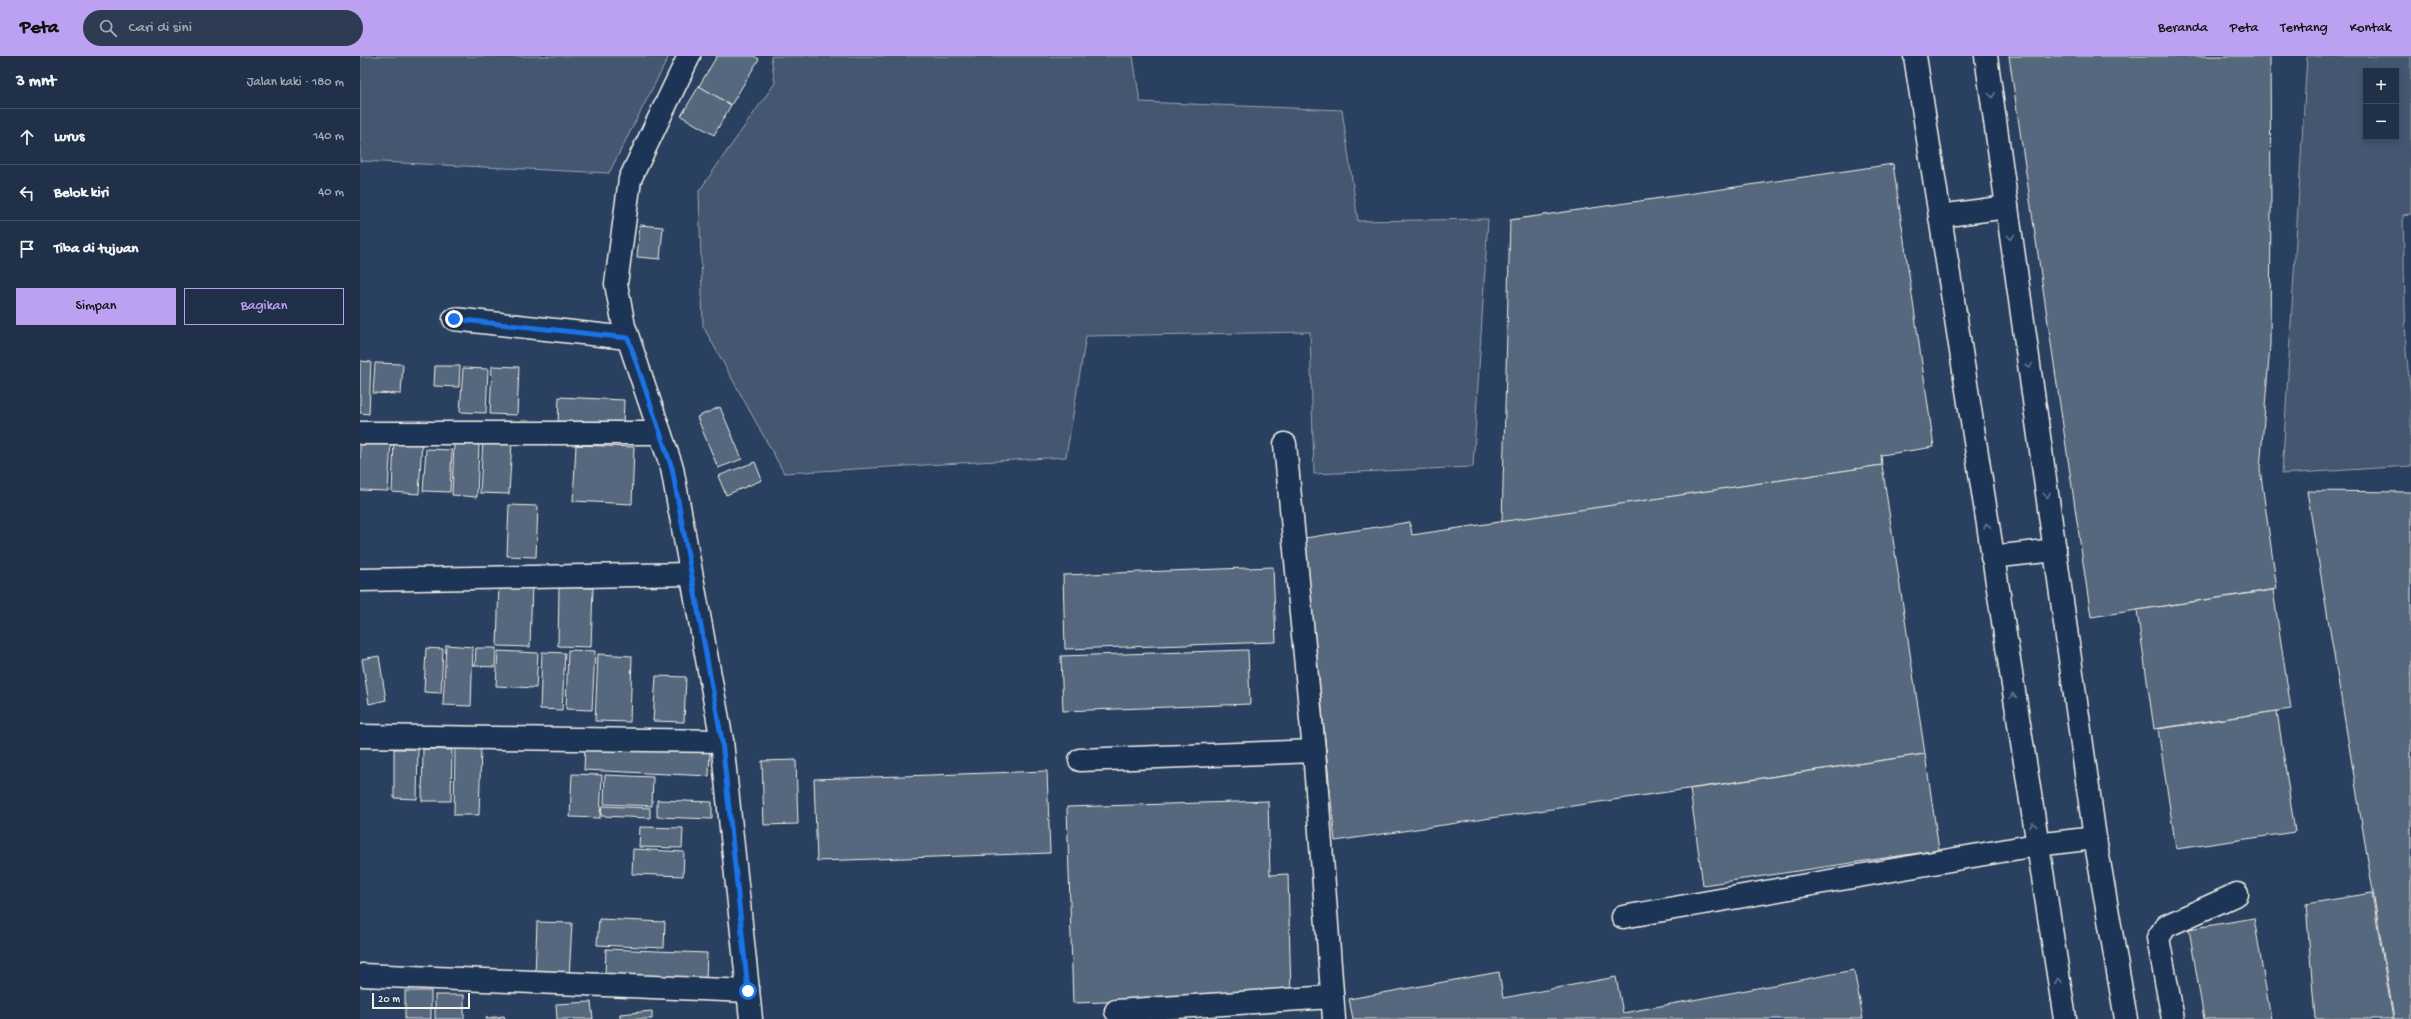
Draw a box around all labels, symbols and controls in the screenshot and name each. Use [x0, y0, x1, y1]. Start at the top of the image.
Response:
search box [83, 10, 363, 46]
text: Peta [20, 17, 59, 40]
icon: search [97, 17, 119, 39]
text: Cari di sini [129, 19, 192, 37]
text: Beranda [2158, 20, 2208, 37]
text: Peta [2230, 20, 2258, 37]
text: Tentang [2280, 20, 2328, 37]
text: Kontak [2350, 20, 2391, 37]
map controls [2363, 68, 2399, 140]
button: + [2363, 68, 2399, 104]
text: 3 mnt [16, 72, 56, 92]
text: Jalan kaki · 180 m [247, 75, 344, 90]
one-way arrow [1987, 92, 1996, 98]
button: − [2363, 104, 2399, 140]
icon: ahead [16, 126, 38, 148]
text: Lurus [54, 128, 84, 146]
text: 140 m [313, 129, 344, 144]
icon: left [16, 182, 38, 204]
text: Belok kiri [54, 184, 109, 202]
text: 40 m [318, 185, 344, 200]
one-way arrow [2006, 234, 2015, 240]
icon: arrive [16, 238, 38, 260]
text: Tiba di tujuan [54, 240, 138, 258]
button: Simpan [16, 288, 176, 325]
button: Bagikan [184, 288, 344, 325]
route end [445, 310, 463, 328]
one-way arrow [2024, 363, 2033, 369]
one-way arrow [2042, 492, 2051, 498]
one-way arrow [1983, 523, 1992, 529]
one-way arrow [2009, 693, 2018, 699]
one-way arrow [2029, 821, 2038, 828]
one-way arrow [2055, 977, 2063, 984]
route start [739, 982, 757, 1000]
scale bar [372, 991, 470, 1010]
text: 20 m [378, 994, 400, 1006]

